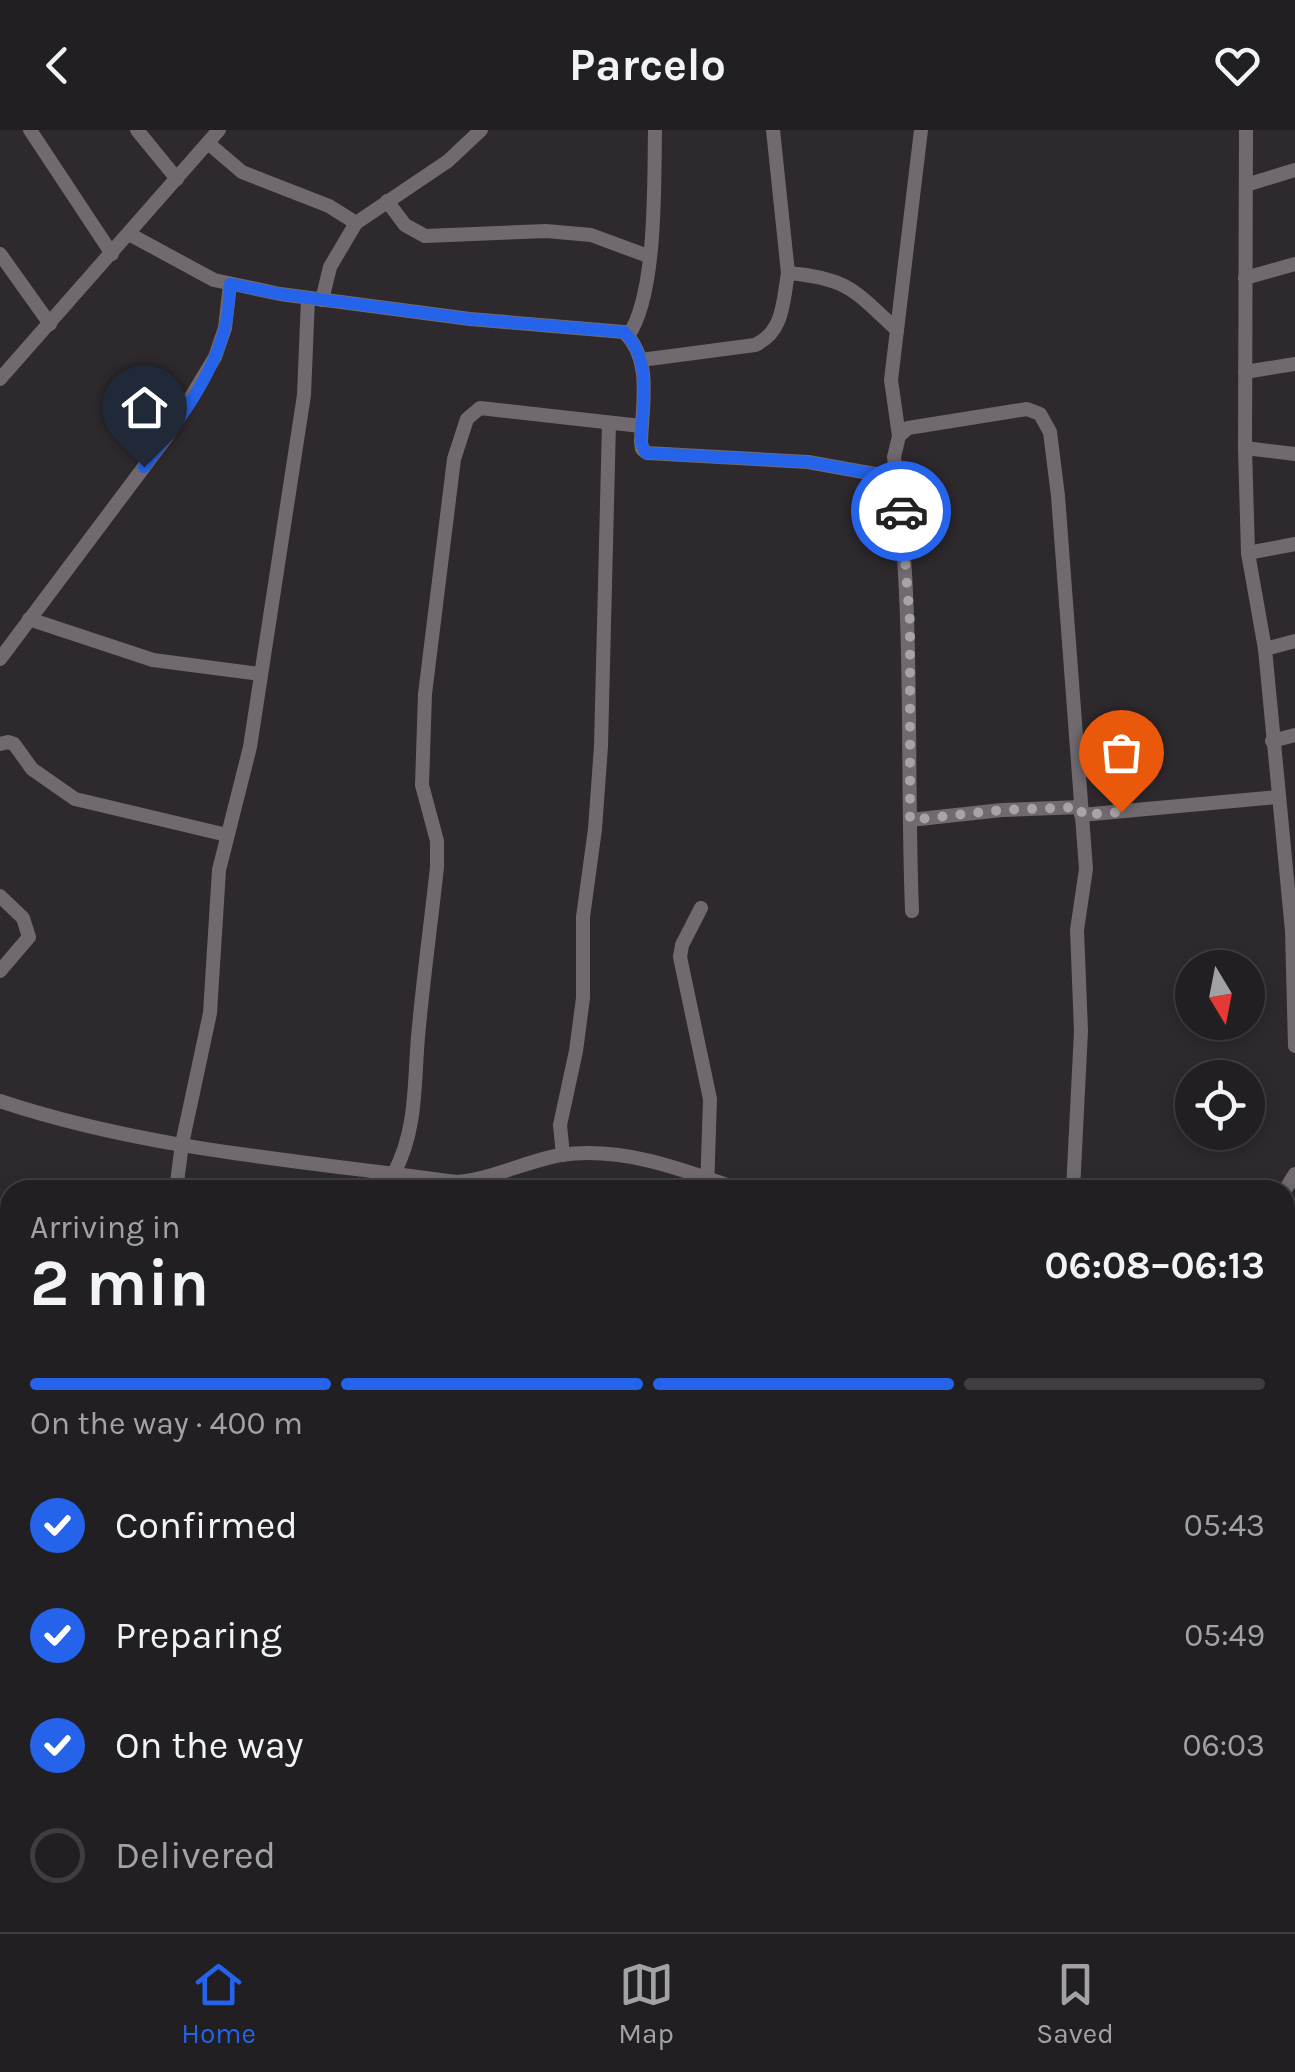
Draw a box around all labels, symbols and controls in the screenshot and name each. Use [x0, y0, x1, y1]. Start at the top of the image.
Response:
icon: back [30, 38, 85, 93]
icon: heart [1210, 38, 1265, 93]
text: Parcelo [569, 39, 726, 91]
pin [102, 365, 187, 468]
icon: home [117, 380, 172, 435]
courier [851, 461, 951, 561]
icon: car [874, 484, 929, 539]
pin [1079, 710, 1164, 813]
icon: bag [1094, 725, 1149, 780]
north arrow [1175, 950, 1265, 1040]
map controls [1175, 950, 1265, 1150]
button: locate [1175, 1060, 1265, 1150]
text: Arriving in [30, 1209, 181, 1246]
text: 06:08–06:13 [1045, 1243, 1265, 1288]
text: 2 min [30, 1245, 209, 1321]
text: On the way · 400 m [30, 1405, 303, 1442]
icon: check [30, 1498, 85, 1553]
text: Confirmed [115, 1503, 298, 1548]
text: 05:43 [1184, 1507, 1265, 1544]
icon: check [30, 1608, 85, 1663]
text: Preparing [115, 1613, 282, 1658]
text: 05:49 [1184, 1617, 1265, 1654]
icon: check [30, 1718, 85, 1773]
text: On the way [115, 1723, 303, 1768]
text: 06:03 [1182, 1727, 1265, 1764]
text: Delivered [115, 1833, 276, 1878]
tab: Home [181, 1957, 256, 2050]
tab: Map [618, 1957, 674, 2050]
tab: Saved [1036, 1957, 1114, 2050]

